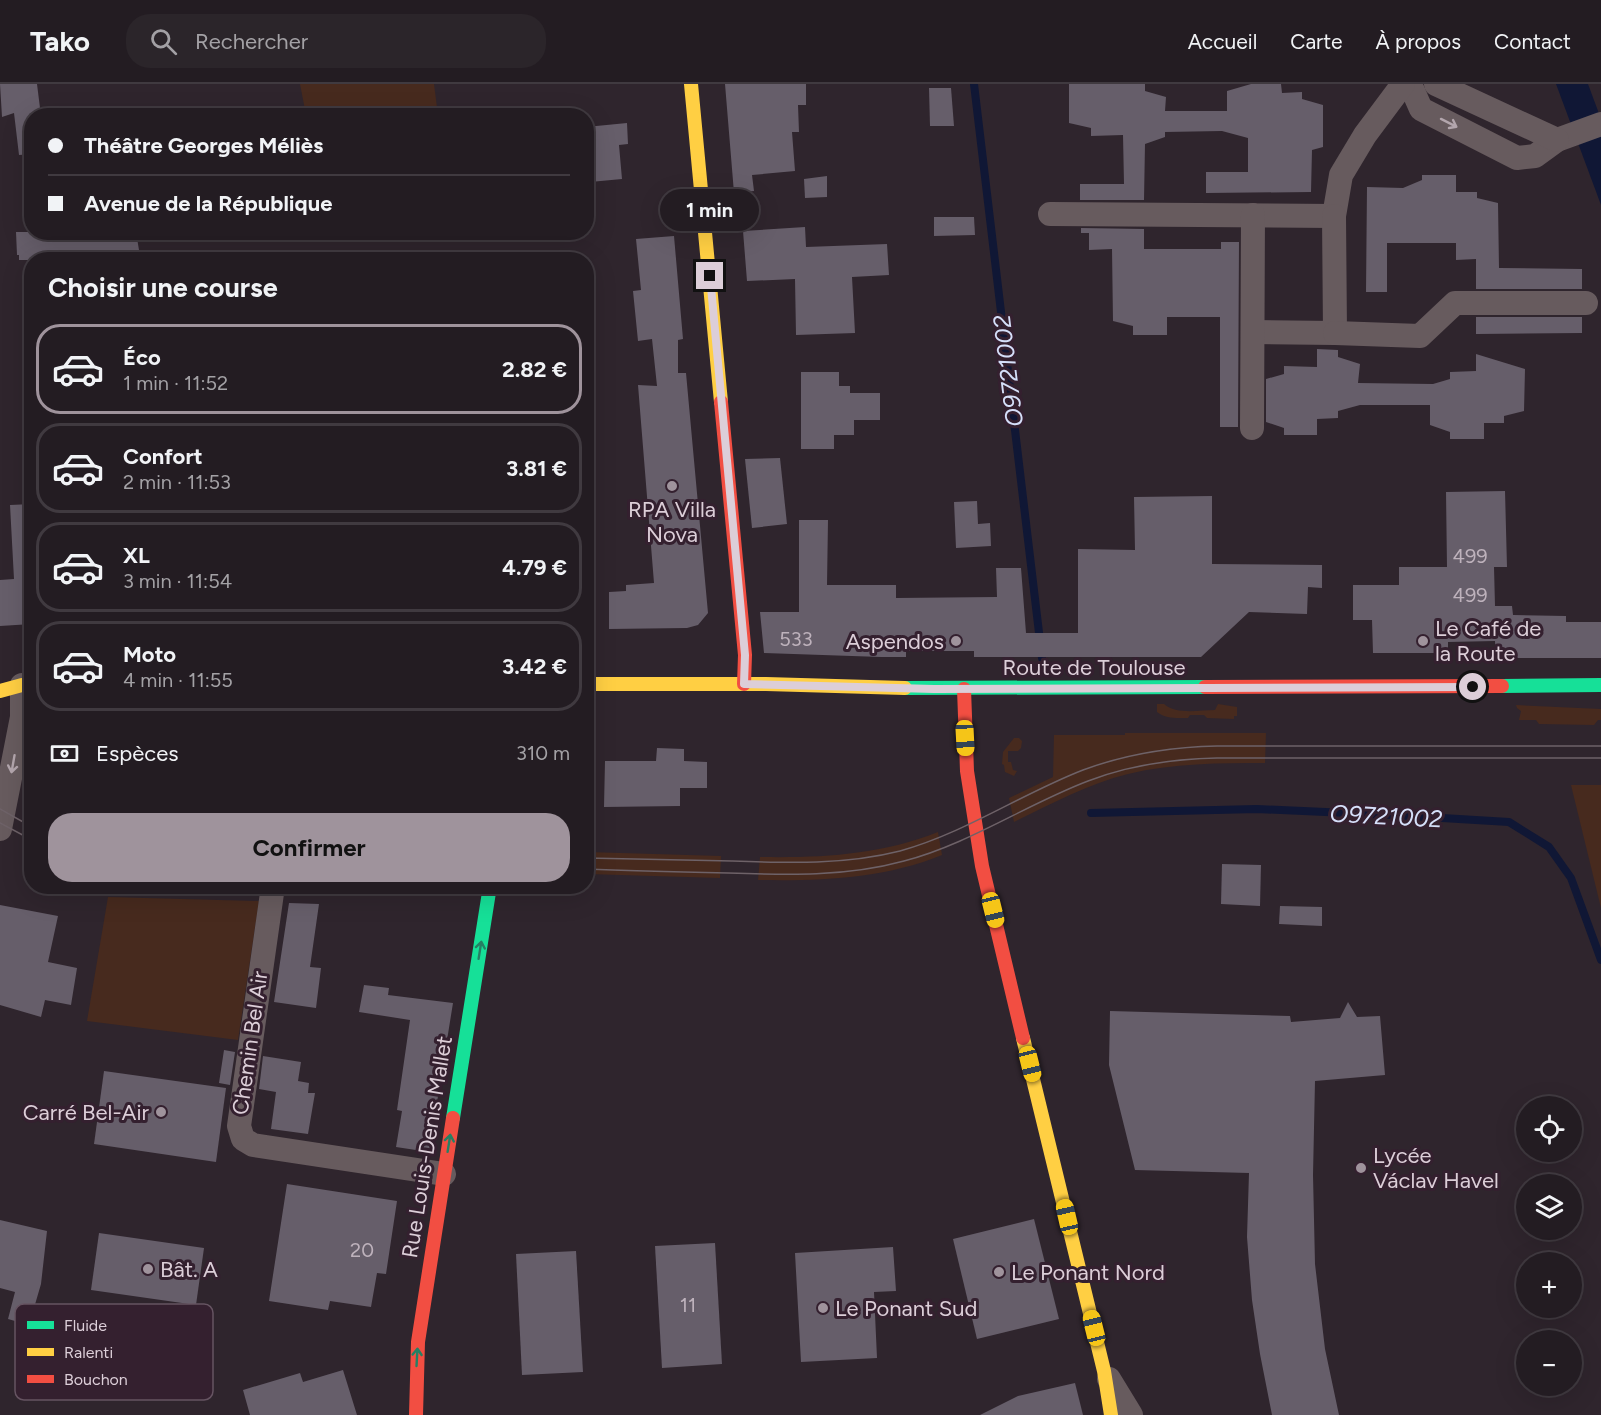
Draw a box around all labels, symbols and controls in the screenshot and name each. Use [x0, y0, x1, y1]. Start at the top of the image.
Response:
search box [126, 14, 546, 68]
text: Tako [30, 24, 90, 58]
icon: search [147, 25, 180, 58]
text: Rechercher [195, 28, 308, 55]
text: Accueil [1188, 29, 1257, 54]
text: Carte [1290, 29, 1343, 54]
text: À propos [1376, 29, 1461, 54]
text: Contact [1494, 29, 1571, 54]
one-way arrow [1439, 118, 1457, 129]
text: Théâtre Georges Méliès [84, 132, 323, 159]
callout: 1 min [660, 189, 760, 231]
text: Avenue de la République [84, 190, 332, 217]
text: 1 min [686, 198, 733, 222]
route end [696, 262, 723, 289]
text: Choisir une course [48, 271, 278, 304]
water label: O9721002 [987, 313, 1029, 429]
icon: car [51, 342, 105, 396]
text: Éco [123, 344, 161, 371]
text: 2.82 € [502, 356, 567, 383]
text: 1 min · 11:52 [123, 371, 228, 395]
icon: car [51, 441, 105, 495]
text: Confort [123, 443, 203, 470]
text: 3.81 € [506, 455, 567, 482]
text: 2 min · 11:53 [123, 470, 231, 494]
marker: RPA Villa Nova [665, 479, 679, 493]
place label: RPA Villa Nova [628, 496, 716, 548]
icon: car [51, 540, 105, 594]
text: XL [123, 542, 150, 569]
house number: 499 [1452, 544, 1488, 568]
text: 4.79 € [502, 554, 567, 581]
text: 3 min · 11:54 [123, 569, 232, 593]
house number: 499 [1452, 583, 1488, 607]
place label: Le Café de la Route [1435, 615, 1541, 667]
house number: 533 [779, 627, 813, 651]
place label: Aspendos [846, 628, 944, 655]
marker: Aspendos [949, 634, 963, 648]
marker: Le Café de la Route [1416, 634, 1430, 648]
icon: car [51, 639, 105, 693]
text: Moto [123, 641, 176, 668]
text: 3.42 € [502, 653, 567, 680]
street label: Route de Toulouse [1003, 654, 1185, 681]
text: 4 min · 11:55 [123, 668, 233, 692]
route start [1459, 673, 1486, 700]
car [955, 720, 975, 756]
icon: cash [48, 737, 81, 770]
text: Espèces [96, 740, 178, 767]
text: 310 m [516, 741, 570, 765]
one-way arrow [7, 753, 18, 773]
water label: O9721002 [1329, 799, 1444, 833]
button: Confirmer [48, 813, 570, 882]
car [980, 890, 1006, 930]
one-way arrow [474, 941, 485, 961]
street label: Chemin Bel Air [227, 969, 274, 1117]
street label: Rue Louis-Denis Mallet [396, 1034, 458, 1260]
car [1017, 1044, 1043, 1084]
map controls [1516, 1096, 1582, 1396]
button: locate [1516, 1096, 1582, 1162]
place label: Carré Bel-Air [23, 1099, 150, 1126]
marker: Carré Bel-Air [154, 1105, 168, 1119]
one-way arrow [444, 1134, 455, 1153]
place label: Lycée Václav Havel [1373, 1142, 1499, 1194]
marker: Lycée Václav Havel [1354, 1161, 1368, 1175]
button: layers [1516, 1174, 1582, 1240]
car [1054, 1197, 1080, 1237]
house number: 20 [350, 1238, 374, 1262]
button: + [1516, 1252, 1582, 1318]
place label: Bât. A [160, 1256, 218, 1283]
place label: Le Ponant Nord [1011, 1259, 1165, 1286]
marker: Bât. A [141, 1262, 155, 1276]
marker: Le Ponant Nord [992, 1265, 1006, 1279]
house number: 11 [680, 1293, 696, 1317]
place label: Le Ponant Sud [835, 1295, 977, 1322]
marker: Le Ponant Sud [816, 1301, 830, 1315]
legend [15, 1304, 213, 1400]
car [1081, 1308, 1107, 1348]
text: Fluide [64, 1316, 107, 1335]
button: − [1516, 1330, 1582, 1396]
text: Ralenti [64, 1343, 113, 1362]
one-way arrow [412, 1347, 423, 1367]
text: Bouchon [64, 1370, 128, 1389]

